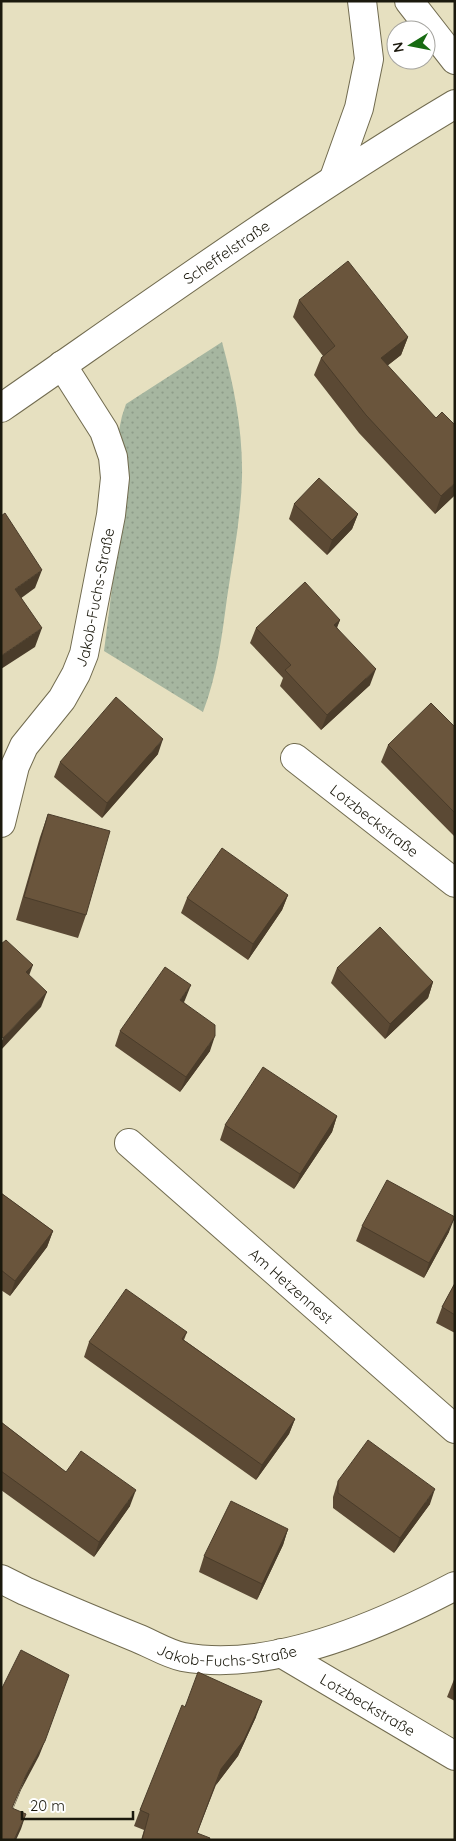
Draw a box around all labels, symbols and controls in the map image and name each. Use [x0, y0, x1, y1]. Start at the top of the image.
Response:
north arrow [386, 20, 436, 70]
text: N [388, 41, 408, 54]
street label: Scheffelstraße [179, 216, 273, 288]
street label: Jakob-Fuchs-Straße [70, 526, 118, 669]
street label: Lotzbeckstraße [327, 780, 423, 861]
street label: Am Hetzennest [245, 1244, 337, 1327]
street label: Jakob-Fuchs-Straße [154, 1639, 299, 1670]
street label: Lotzbeckstraße [317, 1669, 419, 1740]
scale bar [22, 1788, 134, 1820]
text: 20 m [30, 1796, 65, 1815]

